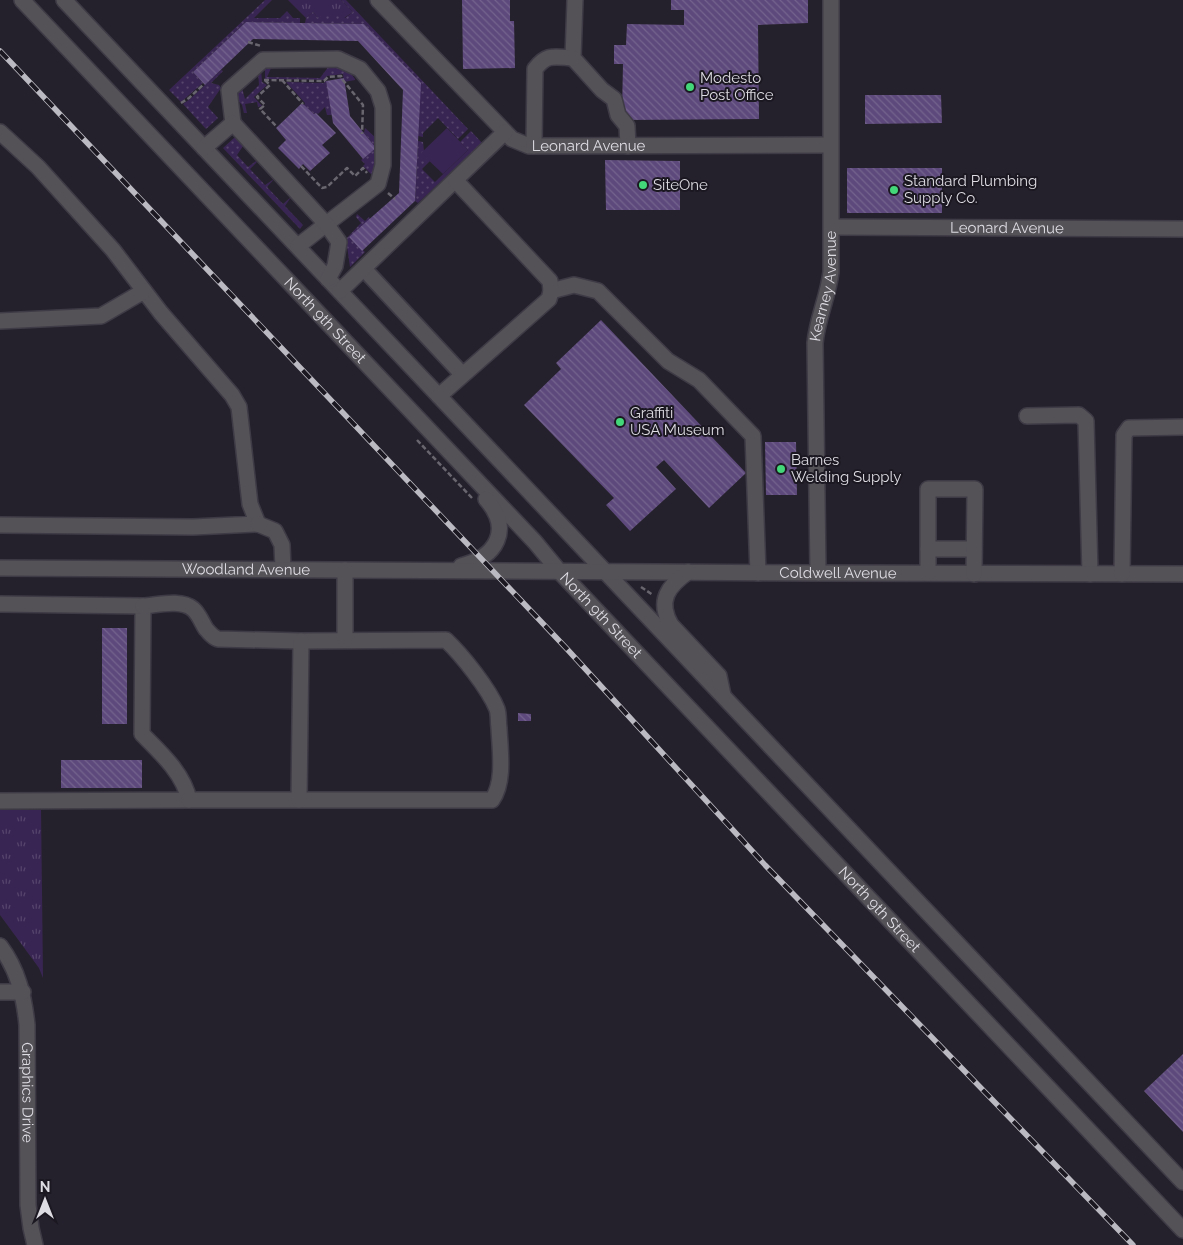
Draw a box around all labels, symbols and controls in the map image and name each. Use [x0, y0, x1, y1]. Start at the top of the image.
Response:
place label: Modesto Post Office [700, 69, 774, 104]
marker: Modesto Post Office [684, 81, 696, 93]
street label: Leonard Avenue [532, 137, 646, 155]
place label: Standard Plumbing Supply Co. [904, 172, 1037, 207]
place label: SiteOne [653, 176, 708, 194]
marker: SiteOne [637, 179, 649, 191]
marker: Standard Plumbing Supply Co. [888, 184, 900, 196]
street label: Leonard Avenue [950, 219, 1064, 237]
street label: Kearney Avenue [806, 230, 840, 343]
street label: North 9th Street [280, 274, 370, 367]
place label: Graffiti USA Museum [630, 404, 725, 439]
marker: Graffiti USA Museum [614, 416, 626, 428]
place label: Barnes Welding Supply [791, 451, 902, 486]
marker: Barnes Welding Supply [775, 463, 787, 475]
street label: Woodland Avenue [182, 560, 310, 579]
street label: Coldwell Avenue [779, 564, 897, 582]
street label: North 9th Street [556, 569, 646, 662]
street label: North 9th Street [835, 863, 924, 956]
street label: Graphics Drive [18, 1042, 37, 1143]
north arrow [20, 1175, 70, 1225]
text: N [40, 1179, 50, 1195]

